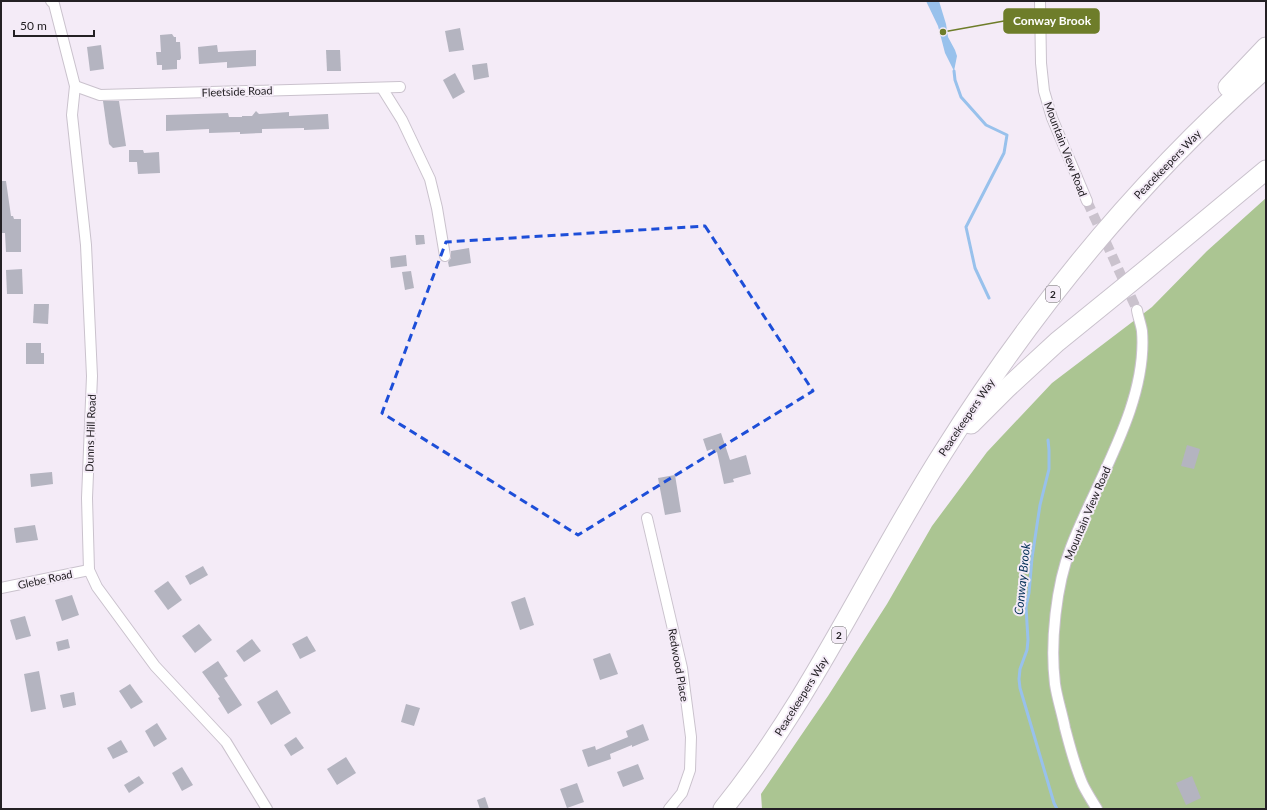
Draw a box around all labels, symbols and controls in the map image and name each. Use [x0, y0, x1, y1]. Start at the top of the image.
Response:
callout: Conway Brook [1004, 9, 1099, 33]
scale bar [14, 12, 94, 38]
text: Conway Brook [1013, 13, 1092, 28]
text: 50 m [20, 18, 47, 33]
street label: Fleetside Road [201, 83, 273, 99]
street label: Mountain View Road [1042, 100, 1090, 198]
street label: Peacekeepers Way [1131, 127, 1203, 201]
road number: 2 [1046, 286, 1060, 302]
street label: Peacekeepers Way [935, 376, 997, 458]
street label: Dunns Hill Road [82, 394, 98, 472]
street label: Mountain View Road [1061, 464, 1113, 562]
water label: Conway Brook [1011, 542, 1033, 616]
street label: Glebe Road [16, 567, 74, 591]
street label: Redwood Place [666, 627, 692, 703]
road number: 2 [832, 627, 846, 643]
street label: Peacekeepers Way [771, 654, 831, 738]

